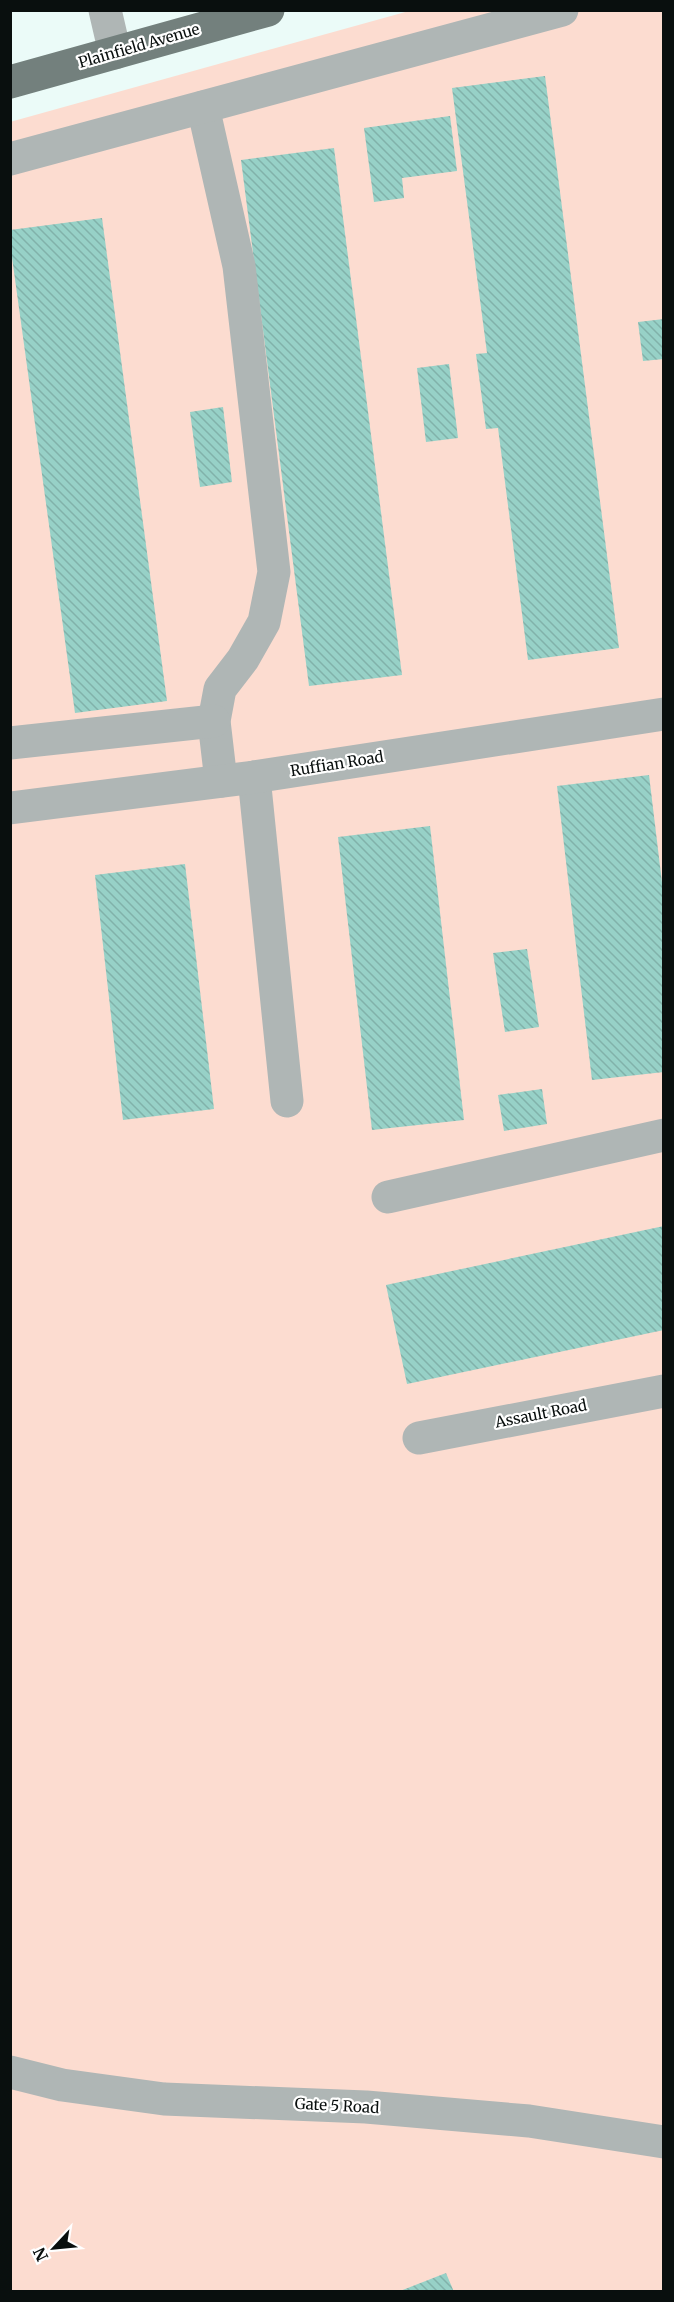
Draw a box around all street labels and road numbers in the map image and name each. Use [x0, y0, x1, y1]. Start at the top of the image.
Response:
street label: Plainfield Avenue [76, 19, 202, 72]
street label: Ruffian Road [289, 747, 385, 780]
street label: Assault Road [492, 1395, 588, 1432]
street label: Gate 5 Road [294, 2094, 380, 2117]

